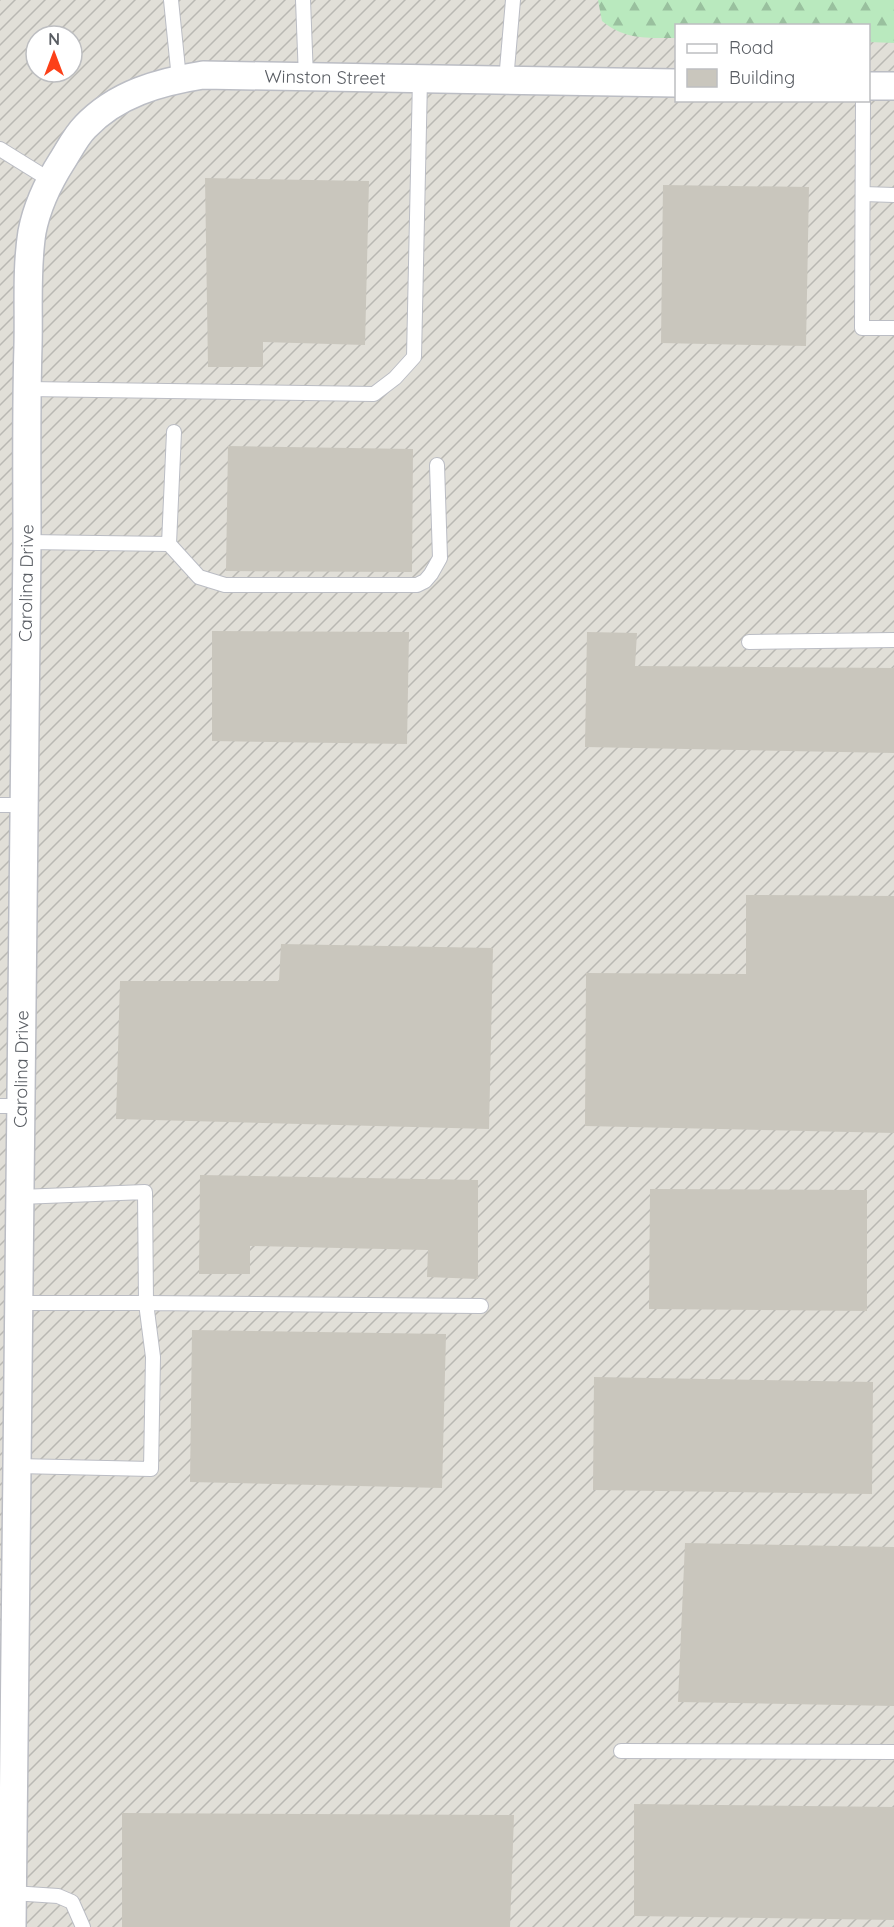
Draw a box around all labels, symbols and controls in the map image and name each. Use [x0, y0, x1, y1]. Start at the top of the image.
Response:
north arrow [24, 24, 84, 84]
legend [675, 24, 870, 102]
text: N [48, 29, 60, 49]
text: Road [729, 36, 774, 59]
street label: Winston Street [264, 64, 386, 90]
text: Building [729, 66, 795, 89]
street label: Carolina Drive [13, 524, 39, 642]
street label: Carolina Drive [8, 1010, 34, 1128]

